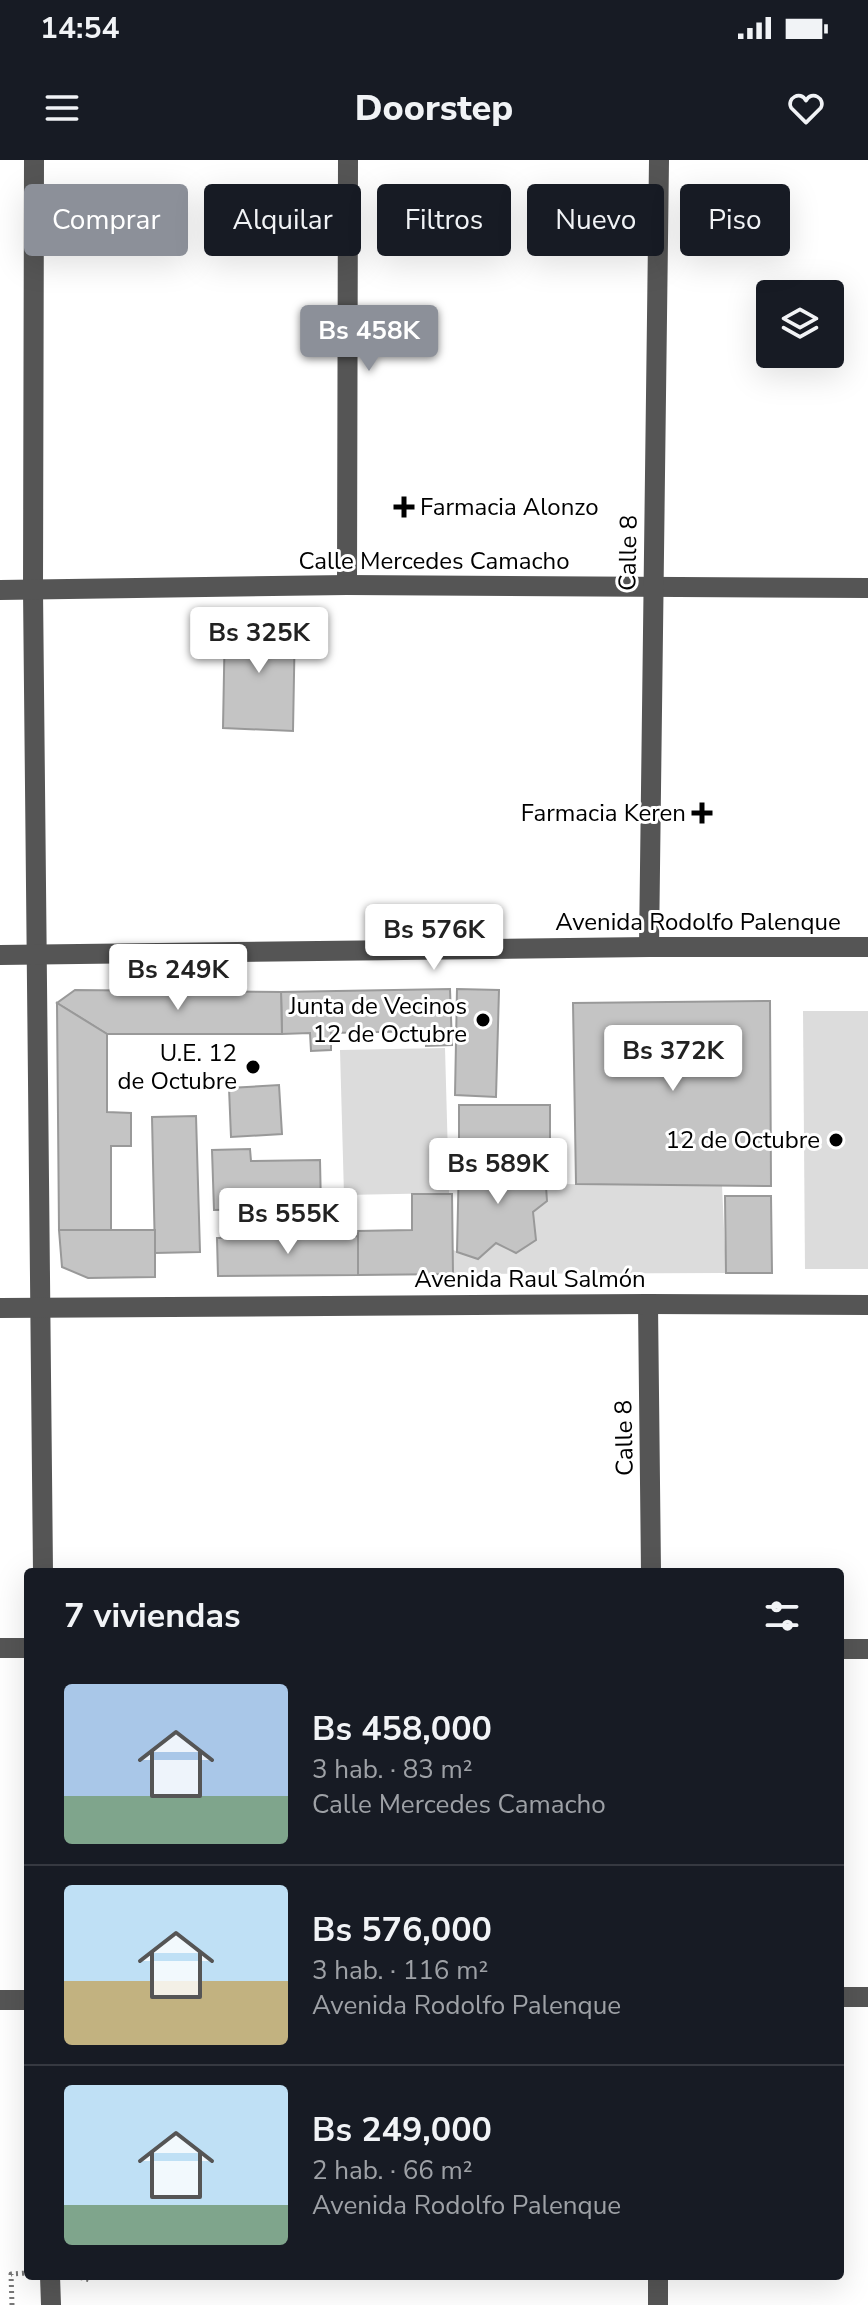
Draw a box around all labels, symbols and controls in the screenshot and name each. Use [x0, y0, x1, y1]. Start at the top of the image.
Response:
text: 14:54 [40, 8, 119, 49]
text: Doorstep [355, 84, 513, 133]
icon: menu [40, 86, 84, 130]
icon: heart [784, 86, 828, 130]
chip: Comprar [24, 184, 188, 256]
chip: Alquilar [204, 184, 361, 256]
chip: Filtros [377, 184, 511, 256]
chip: Nuevo [527, 184, 664, 256]
chip: Piso [680, 184, 790, 256]
map controls [756, 280, 844, 368]
button: layers [756, 280, 844, 368]
pin: Bs 458K [295, 305, 443, 373]
text: Bs 458K [318, 313, 420, 348]
place label: Farmacia Alonzo [420, 491, 599, 523]
marker: Farmacia Alonzo [395, 498, 413, 516]
street label: Calle 8 [611, 515, 645, 591]
street label: Calle Mercedes Camacho [298, 545, 570, 577]
pin: Bs 325K [185, 607, 333, 675]
text: Bs 325K [208, 615, 310, 650]
place label: Farmacia Keren [521, 797, 686, 829]
marker: Farmacia Keren [693, 804, 711, 822]
pin: Bs 576K [360, 904, 508, 972]
street label: Avenida Rodolfo Palenque [555, 906, 841, 938]
text: Bs 576K [383, 912, 485, 947]
pin: Bs 249K [104, 944, 252, 1012]
text: Bs 249K [127, 952, 229, 987]
place label: Junta de Vecinos 12 de Octubre [288, 990, 467, 1050]
marker: Junta de Vecinos 12 de Octubre [474, 1011, 492, 1029]
pin: Bs 372K [599, 1025, 747, 1093]
text: Bs 372K [622, 1033, 724, 1068]
place label: U.E. 12 de Octubre [117, 1037, 237, 1097]
marker: U.E. 12 de Octubre [244, 1058, 262, 1076]
place label: 12 de Octubre [666, 1124, 820, 1156]
marker: 12 de Octubre [827, 1131, 845, 1149]
pin: Bs 589K [424, 1138, 572, 1206]
text: Bs 589K [447, 1146, 549, 1181]
pin: Bs 555K [214, 1188, 362, 1256]
text: Bs 555K [237, 1196, 339, 1231]
street label: Avenida Raul Salmón [414, 1263, 646, 1295]
street label: Calle 8 [607, 1400, 641, 1476]
text: 7 viviendas [64, 1593, 241, 1639]
icon: filters [760, 1594, 804, 1638]
text: Bs 458,000 [312, 1706, 492, 1752]
icon: home [128, 1716, 224, 1812]
text: 3 hab. · 83 m² [312, 1752, 473, 1787]
text: Calle Mercedes Camacho [312, 1787, 606, 1822]
text: Bs 576,000 [312, 1907, 492, 1953]
icon: home [128, 1917, 224, 2013]
text: 3 hab. · 116 m² [312, 1953, 488, 1988]
text: Avenida Rodolfo Palenque [312, 1988, 621, 2023]
text: Bs 249,000 [312, 2107, 492, 2153]
icon: home [128, 2117, 224, 2213]
text: 2 hab. · 66 m² [312, 2153, 473, 2188]
text: Avenida Rodolfo Palenque [312, 2188, 621, 2223]

